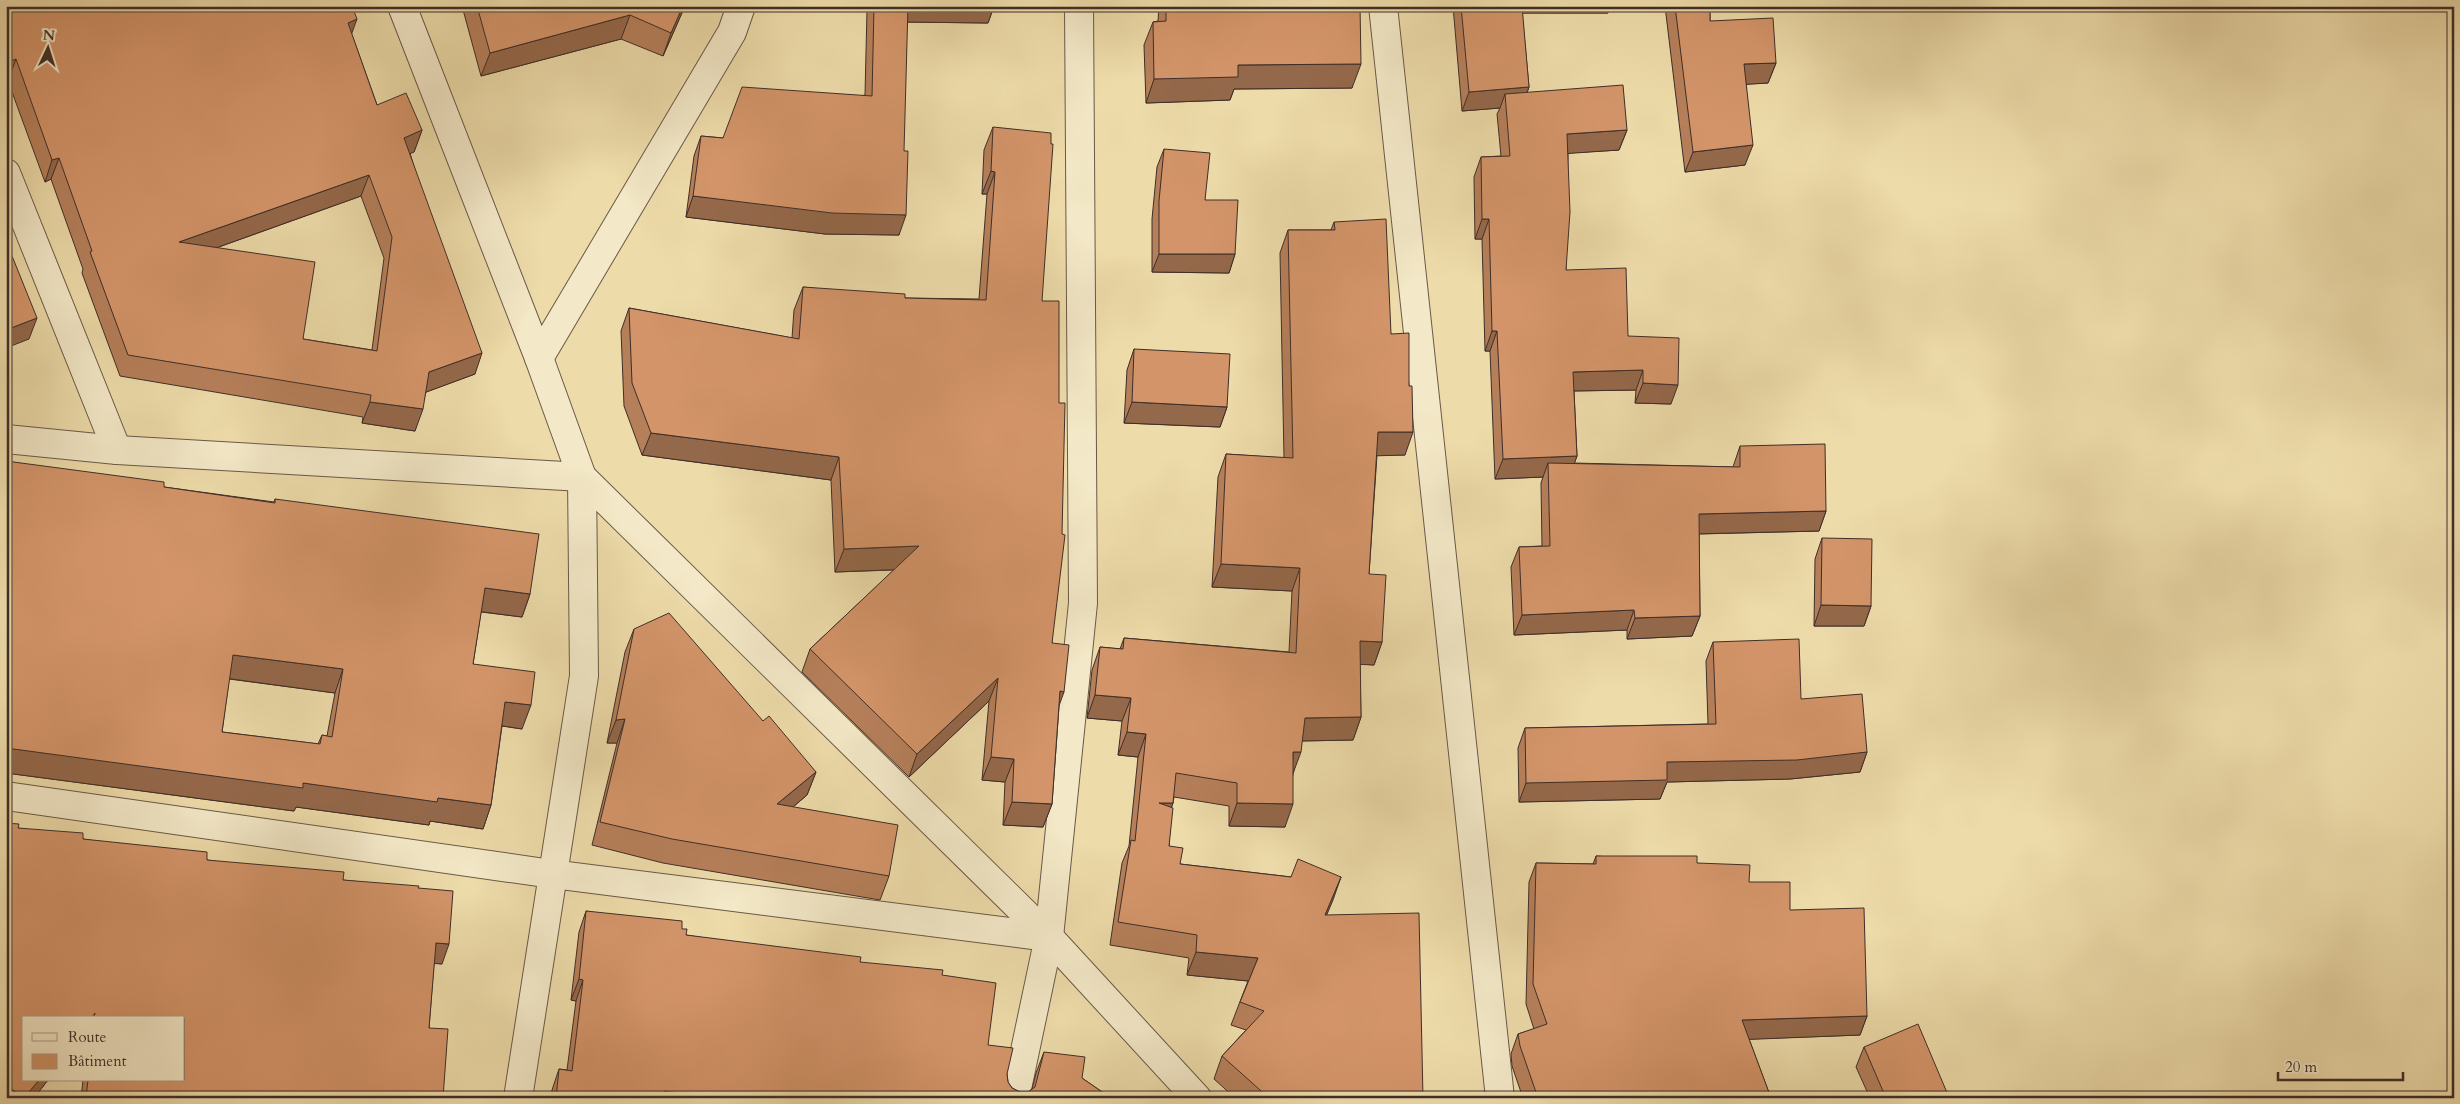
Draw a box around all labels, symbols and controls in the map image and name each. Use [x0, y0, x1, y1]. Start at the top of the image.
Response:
north arrow [22, 22, 72, 72]
text: N [42, 26, 56, 45]
legend [22, 1016, 185, 1082]
text: Route [68, 1027, 106, 1047]
scale bar [2278, 1049, 2402, 1081]
text: Bâtiment [68, 1051, 127, 1071]
text: 20 m [2285, 1057, 2317, 1077]

